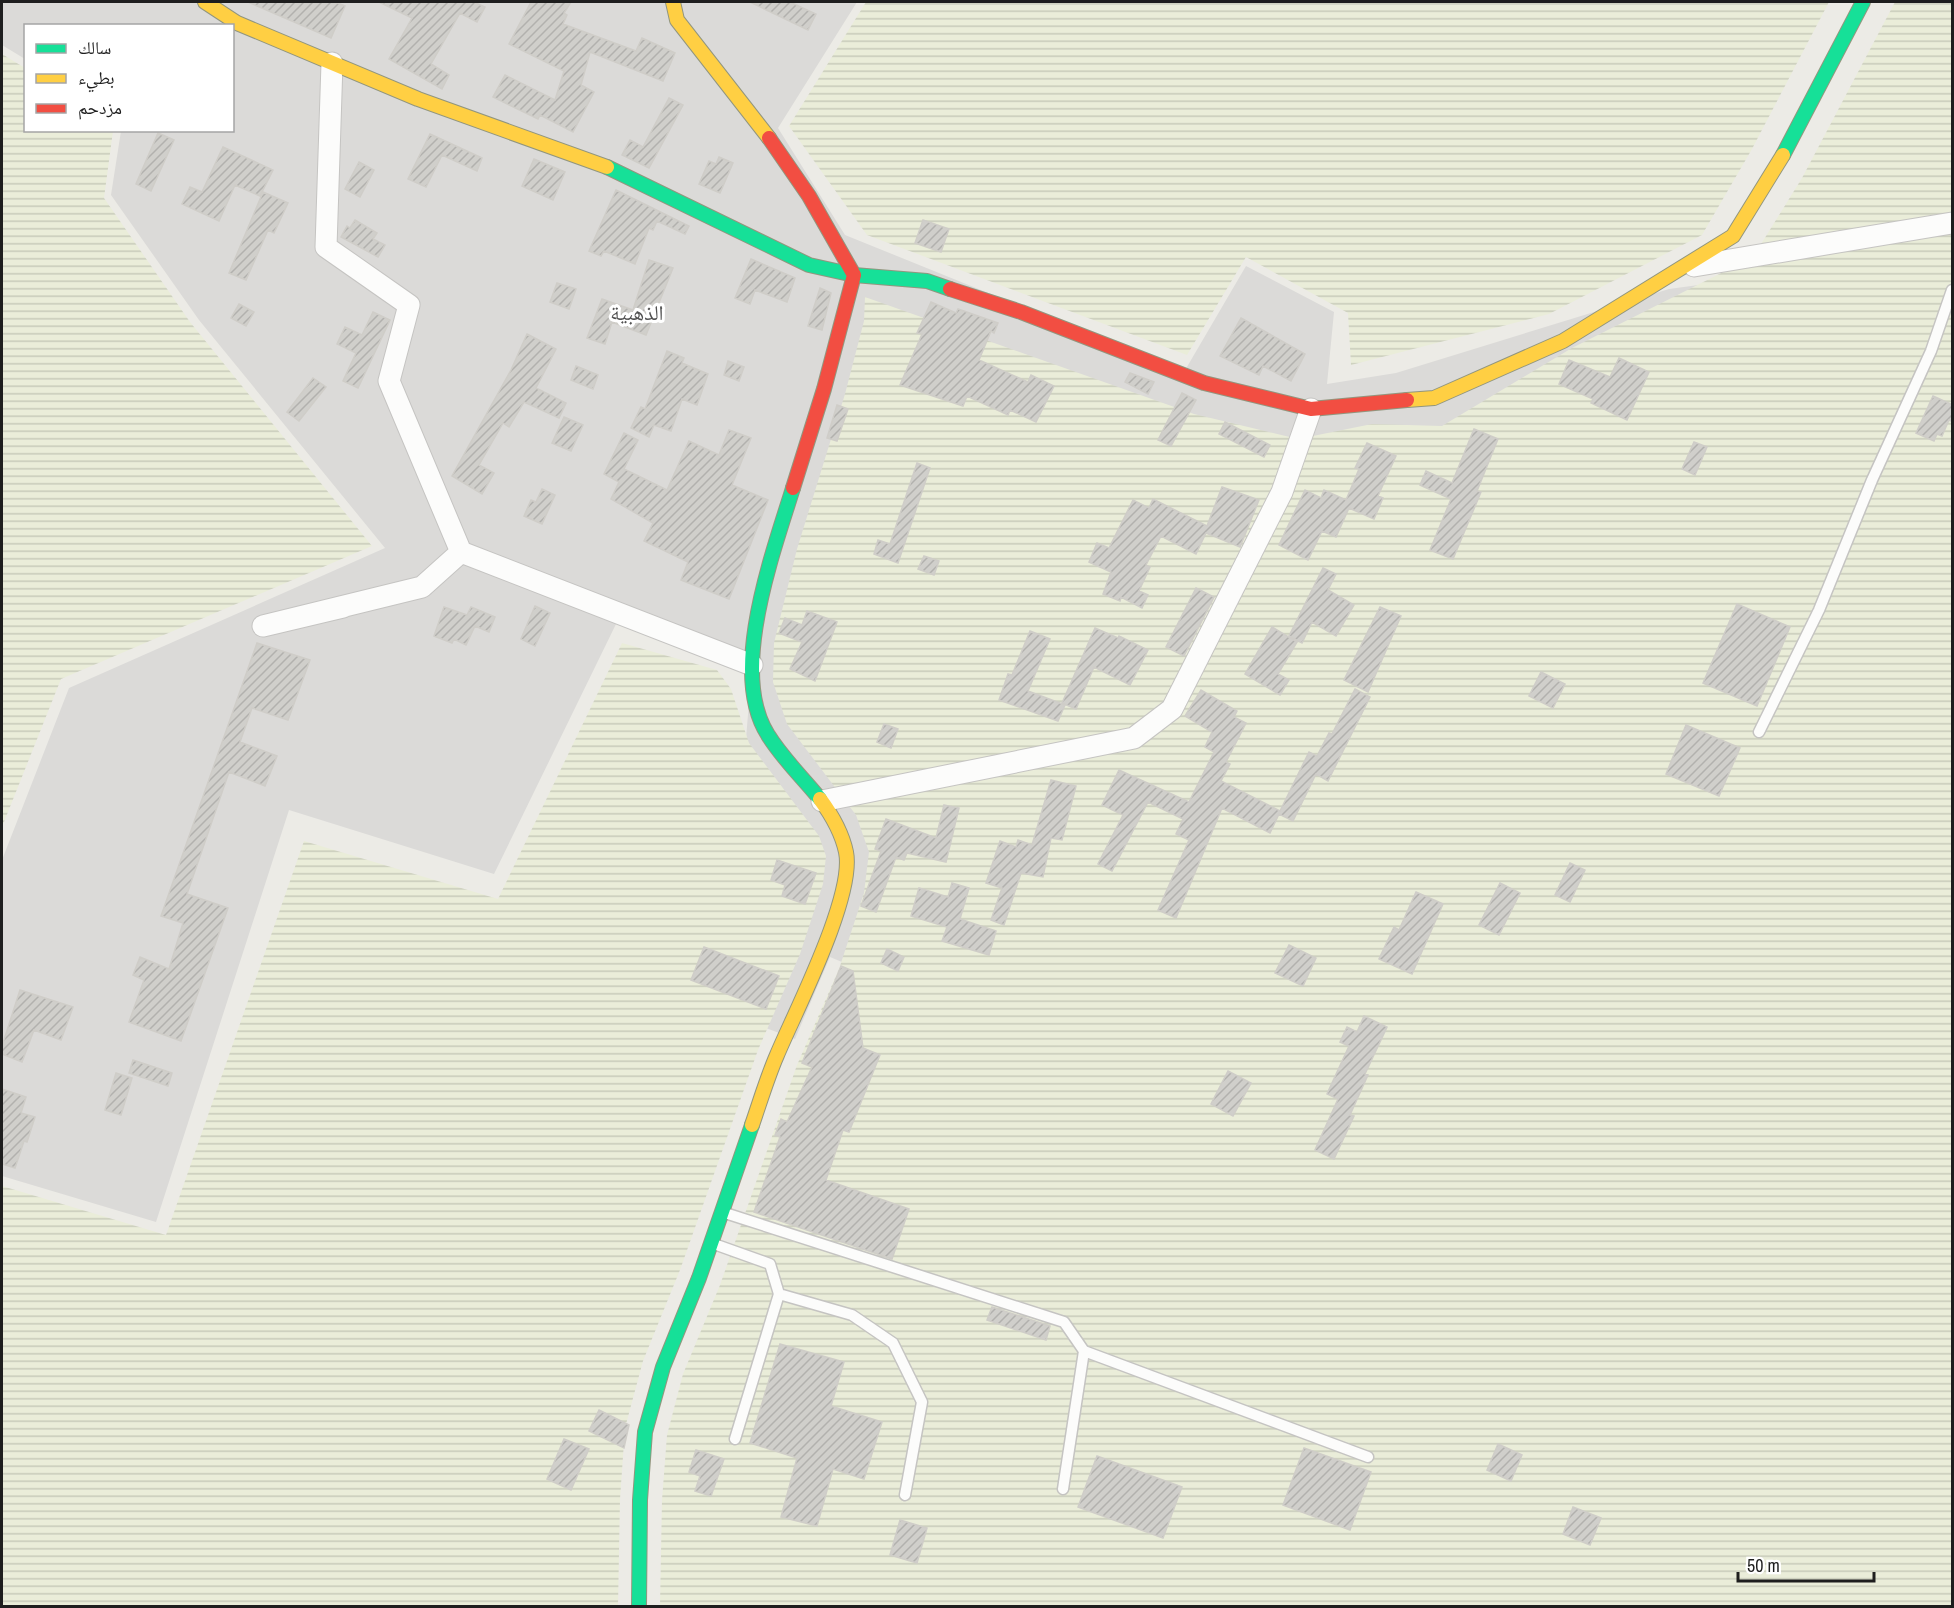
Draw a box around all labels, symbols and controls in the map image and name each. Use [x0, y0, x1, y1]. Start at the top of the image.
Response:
legend [24, 24, 234, 132]
text: سالك [78, 35, 111, 60]
text: بطيء [78, 65, 115, 93]
text: مزدحم [78, 95, 122, 120]
district label: الذهبية [610, 298, 664, 327]
scale bar [1738, 1545, 1874, 1583]
text: 50 m [1747, 1553, 1780, 1578]

